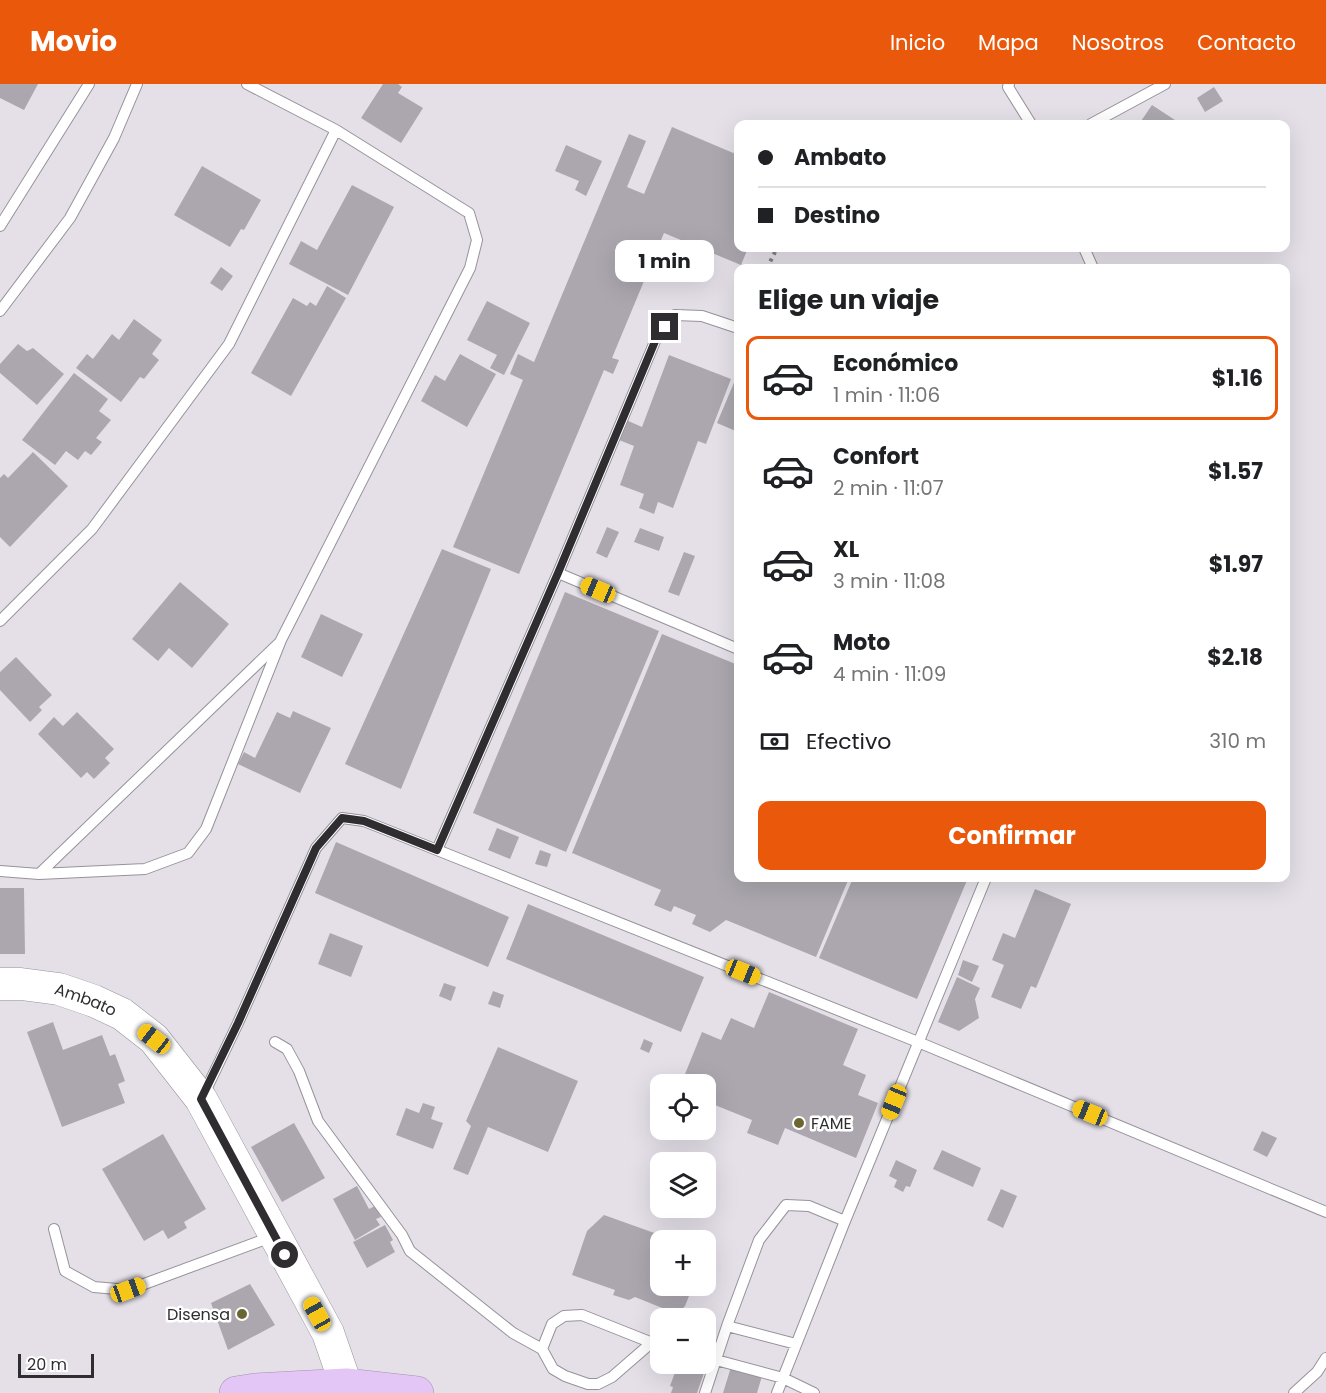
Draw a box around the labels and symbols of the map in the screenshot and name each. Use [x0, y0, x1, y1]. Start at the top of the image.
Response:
callout: 1 min [616, 240, 714, 282]
route end [651, 313, 678, 340]
car [578, 575, 618, 605]
car [723, 957, 763, 987]
street label: Ambato [52, 977, 121, 1022]
car [134, 1021, 174, 1057]
car [879, 1082, 909, 1122]
car [1070, 1098, 1110, 1128]
place label: FAME [811, 1112, 852, 1135]
marker: FAME [792, 1116, 806, 1130]
route start [271, 1241, 298, 1268]
car [108, 1275, 148, 1305]
car [300, 1294, 334, 1334]
place label: Disensa [167, 1303, 230, 1326]
marker: Disensa [235, 1307, 249, 1321]
scale bar [18, 1351, 94, 1378]

